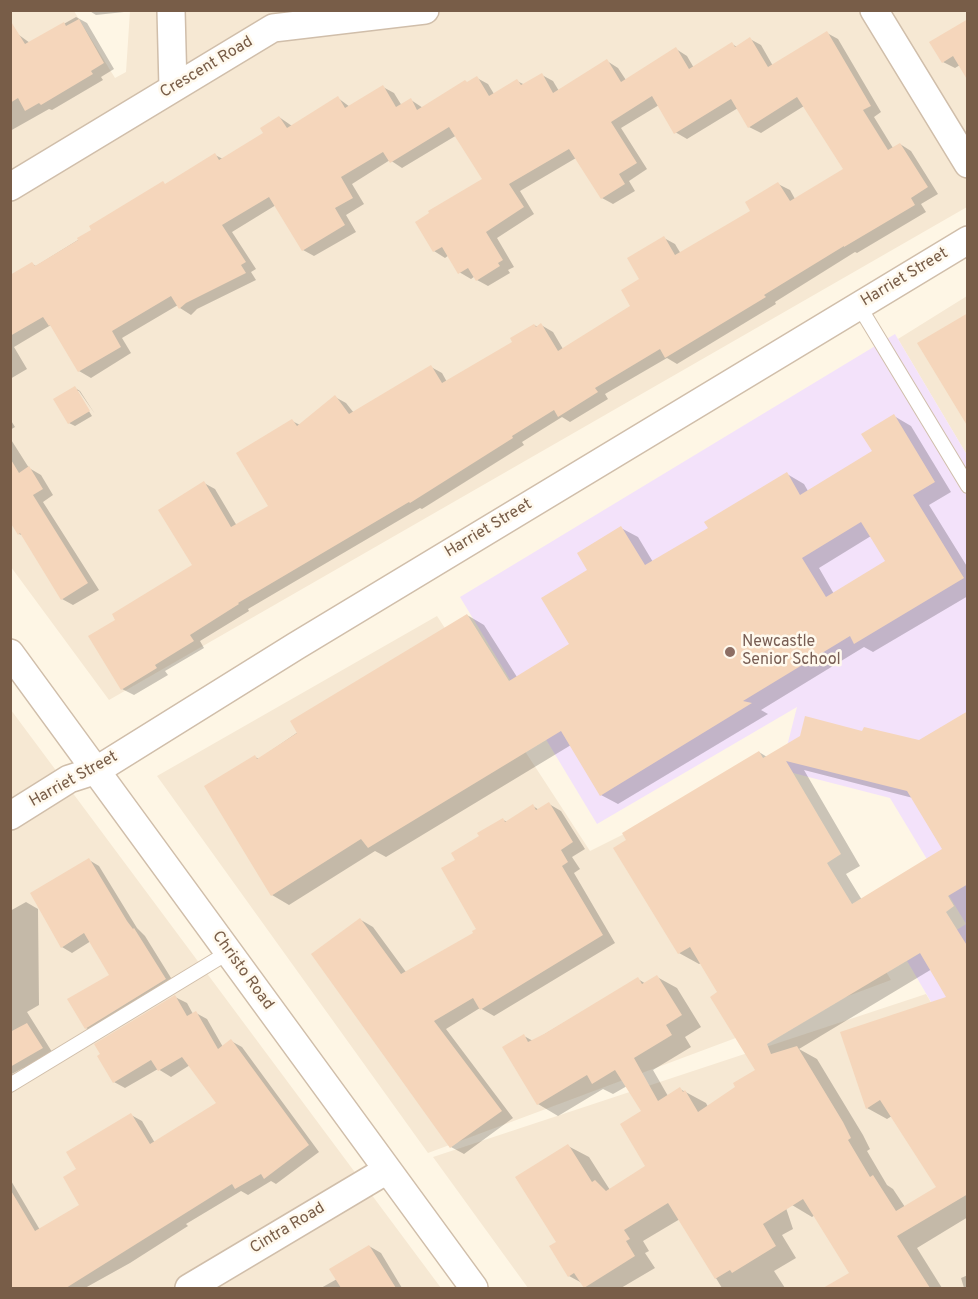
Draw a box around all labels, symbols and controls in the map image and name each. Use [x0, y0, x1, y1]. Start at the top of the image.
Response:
street label: Crescent Road [157, 33, 257, 103]
street label: Harriet Street [858, 245, 952, 311]
street label: Harriet Street [442, 496, 536, 562]
place label: Newcastle Senior School [742, 633, 841, 671]
marker: Newcastle Senior School [723, 645, 737, 659]
street label: Harriet Street [26, 748, 122, 812]
street label: Christo Road [207, 928, 277, 1014]
street label: Cintra Road [247, 1199, 329, 1259]

